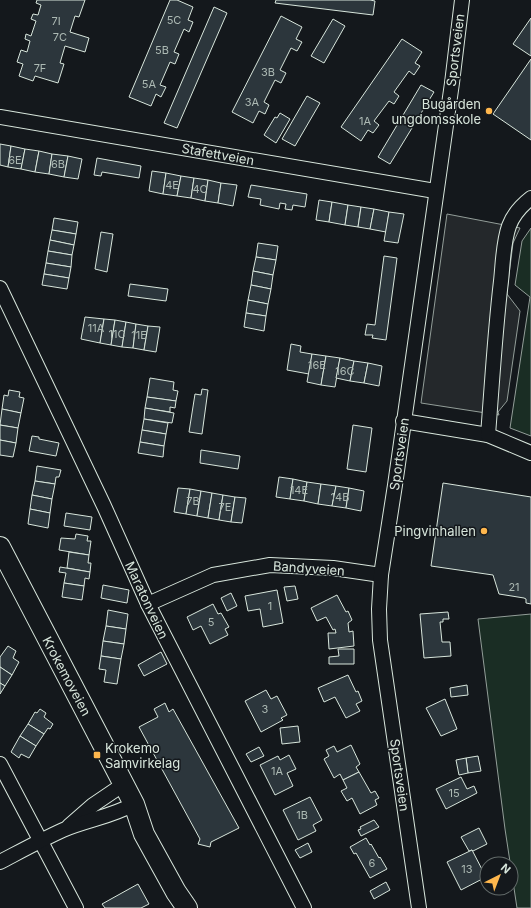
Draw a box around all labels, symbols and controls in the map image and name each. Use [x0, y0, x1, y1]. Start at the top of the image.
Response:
house number: 5C [167, 13, 181, 27]
street label: Sportsveien [443, 13, 467, 87]
house number: 7I [51, 14, 61, 28]
house number: 7C [53, 30, 67, 44]
house number: 5B [155, 43, 169, 57]
house number: 7F [34, 61, 46, 75]
house number: 3B [261, 65, 275, 79]
house number: 5A [142, 77, 157, 91]
house number: 3A [245, 95, 260, 109]
place label: Bugården ungdomsskole [391, 96, 481, 127]
marker: Bugården ungdomsskole [484, 106, 494, 116]
house number: 1A [359, 114, 371, 128]
street label: Stafettveien [180, 140, 256, 168]
house number: 6E [8, 153, 22, 167]
house number: 6B [51, 157, 65, 171]
house number: 4E [165, 178, 179, 192]
house number: 4C [192, 182, 208, 196]
house number: 11A [88, 321, 105, 335]
house number: 11C [109, 327, 125, 341]
house number: 11E [131, 328, 147, 342]
house number: 16E [308, 358, 326, 372]
house number: 16C [335, 364, 355, 378]
street label: Sportsveien [386, 417, 412, 491]
house number: 14E [290, 483, 308, 497]
house number: 14B [331, 490, 349, 504]
house number: 7B [186, 494, 200, 508]
house number: 7E [219, 500, 231, 514]
place label: Pingvinhallen [394, 523, 476, 539]
marker: Pingvinhallen [479, 526, 489, 536]
street label: Bandyveien [273, 558, 345, 578]
street label: Maratonveien [122, 559, 172, 641]
house number: 21 [508, 580, 520, 594]
house number: 1 [268, 599, 272, 613]
house number: 5 [208, 615, 215, 629]
street label: Krokemoveien [39, 634, 95, 718]
house number: 3 [262, 702, 269, 716]
street label: Sportsveien [387, 738, 413, 812]
place label: Krokemo Samvirkelag [105, 740, 180, 771]
marker: Krokemo Samvirkelag [92, 750, 102, 760]
house number: 1A [271, 764, 283, 778]
house number: 15 [448, 786, 460, 800]
house number: 1B [296, 808, 308, 822]
house number: 6 [369, 856, 376, 870]
north arrow [479, 856, 519, 896]
text: N [498, 861, 513, 877]
house number: 13 [461, 862, 473, 876]

